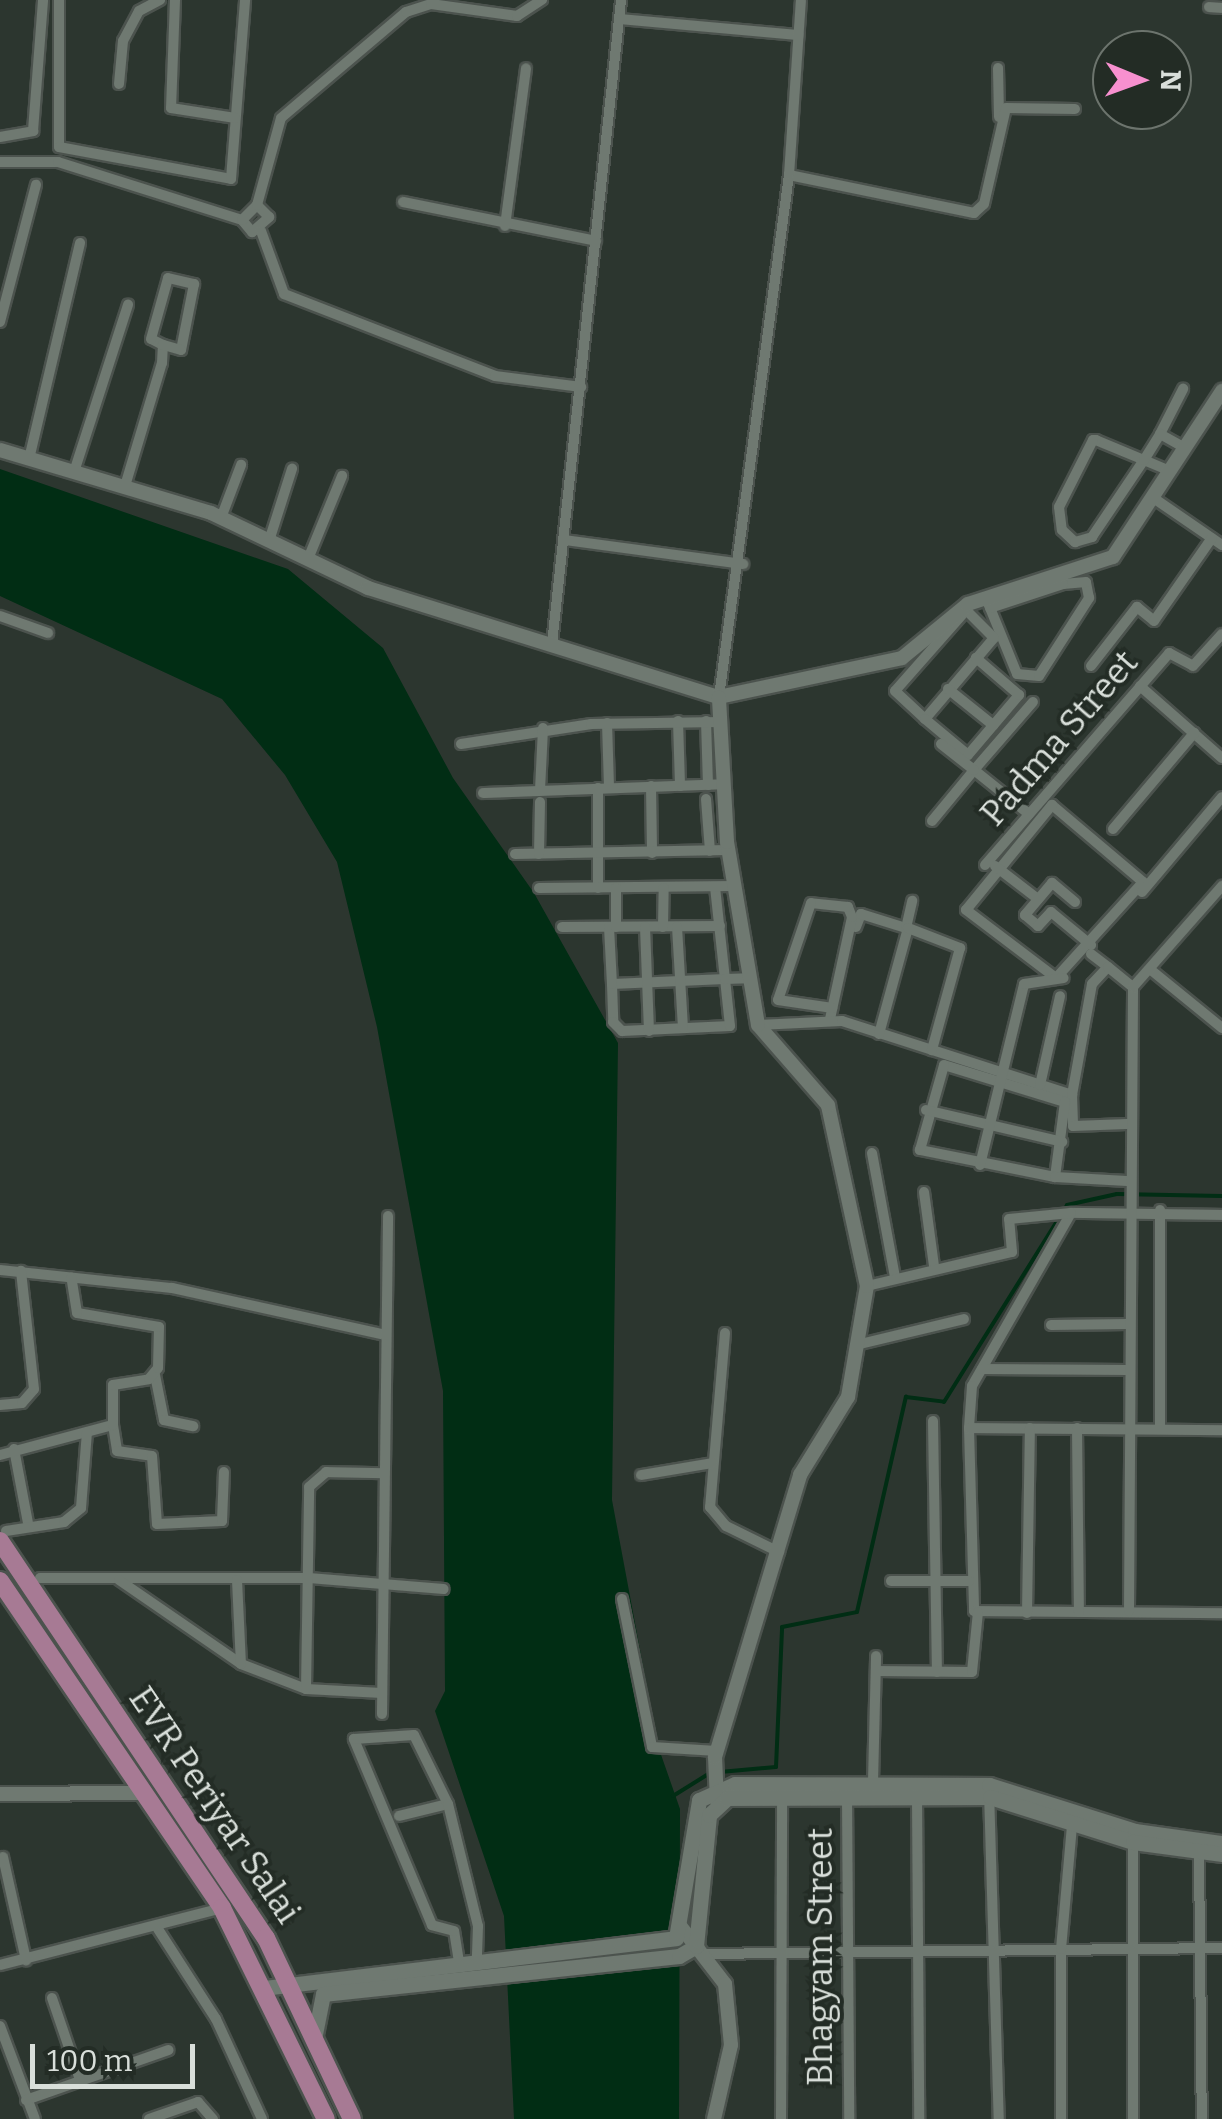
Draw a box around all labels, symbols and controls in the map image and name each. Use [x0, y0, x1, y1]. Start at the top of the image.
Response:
north arrow [1092, 30, 1192, 130]
text: N [1154, 69, 1187, 92]
street label: Padma Street [972, 642, 1146, 834]
street label: EVR Periyar Salai [120, 1679, 310, 1931]
street label: Bhagyam Street [799, 1828, 841, 2086]
scale bar [35, 2024, 200, 2086]
text: 100 m [47, 2043, 132, 2079]

